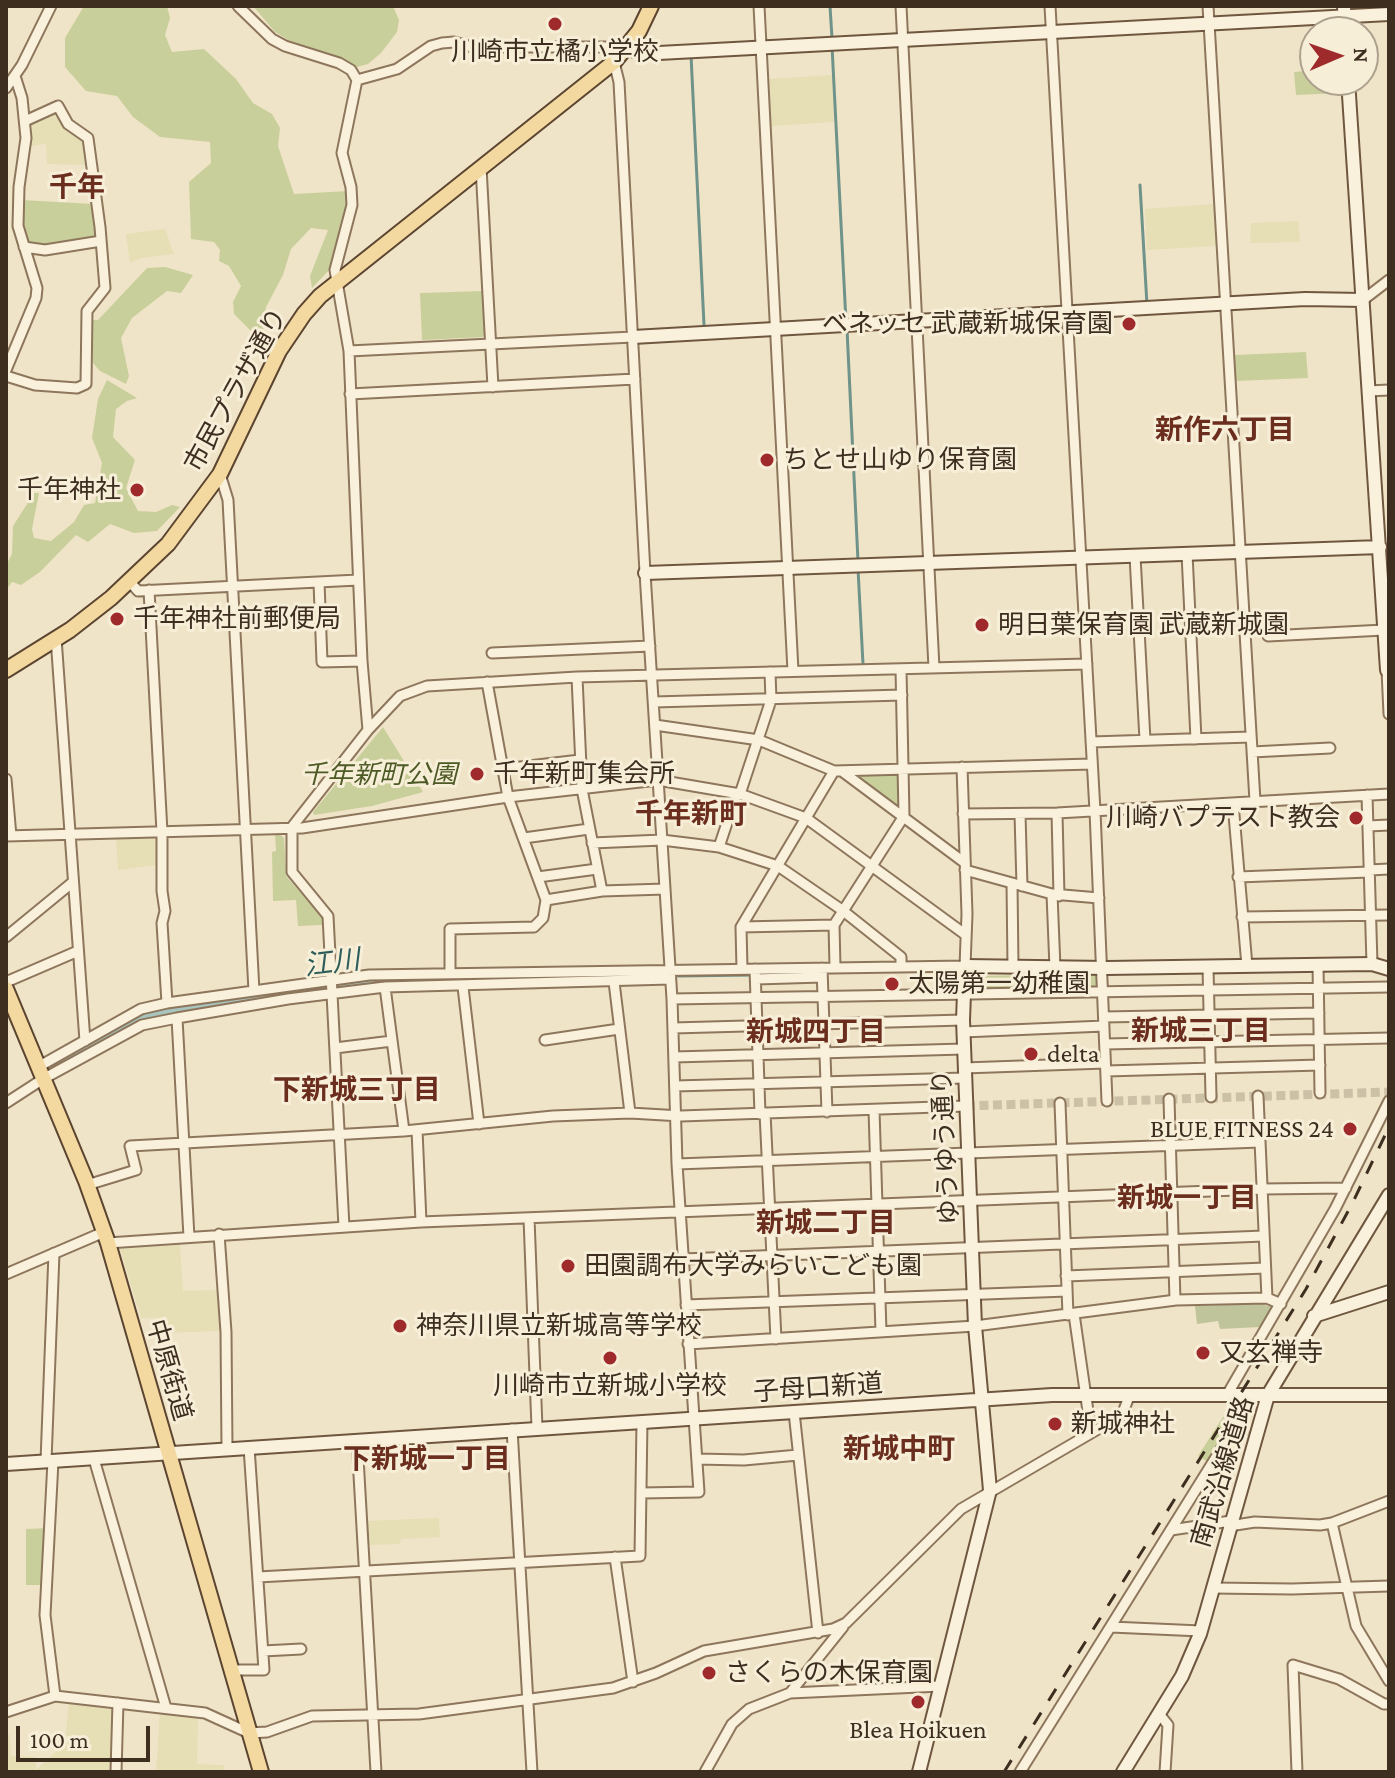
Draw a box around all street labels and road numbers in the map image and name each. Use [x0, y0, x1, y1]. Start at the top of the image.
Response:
street label: 市民プラザ通り [178, 303, 294, 477]
street label: ゆうゆう通り [926, 1068, 966, 1226]
street label: 中原街道 [140, 1316, 198, 1424]
street label: 子母口新道 [752, 1368, 884, 1408]
street label: 南武沿線道路 [1185, 1393, 1261, 1551]

